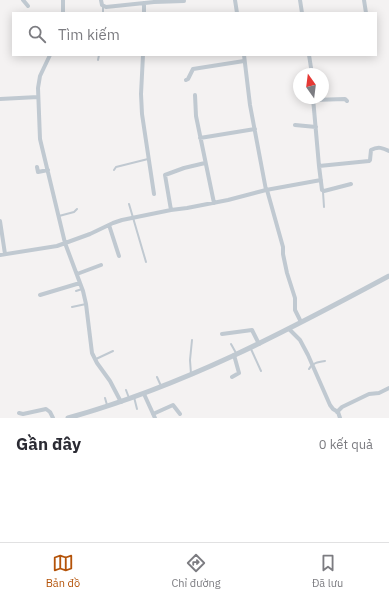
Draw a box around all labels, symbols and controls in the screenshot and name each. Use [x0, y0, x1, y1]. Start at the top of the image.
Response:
search box [12, 12, 377, 56]
icon: search [26, 23, 48, 45]
text: Tìm kiếm [58, 25, 120, 44]
north arrow [293, 68, 329, 104]
text: Gần đây [16, 433, 81, 455]
text: 0 kết quả [319, 436, 373, 453]
tab: Bản đồ [46, 552, 80, 590]
tab: Chỉ đường [171, 552, 221, 590]
tab: Đã lưu [312, 552, 343, 590]

